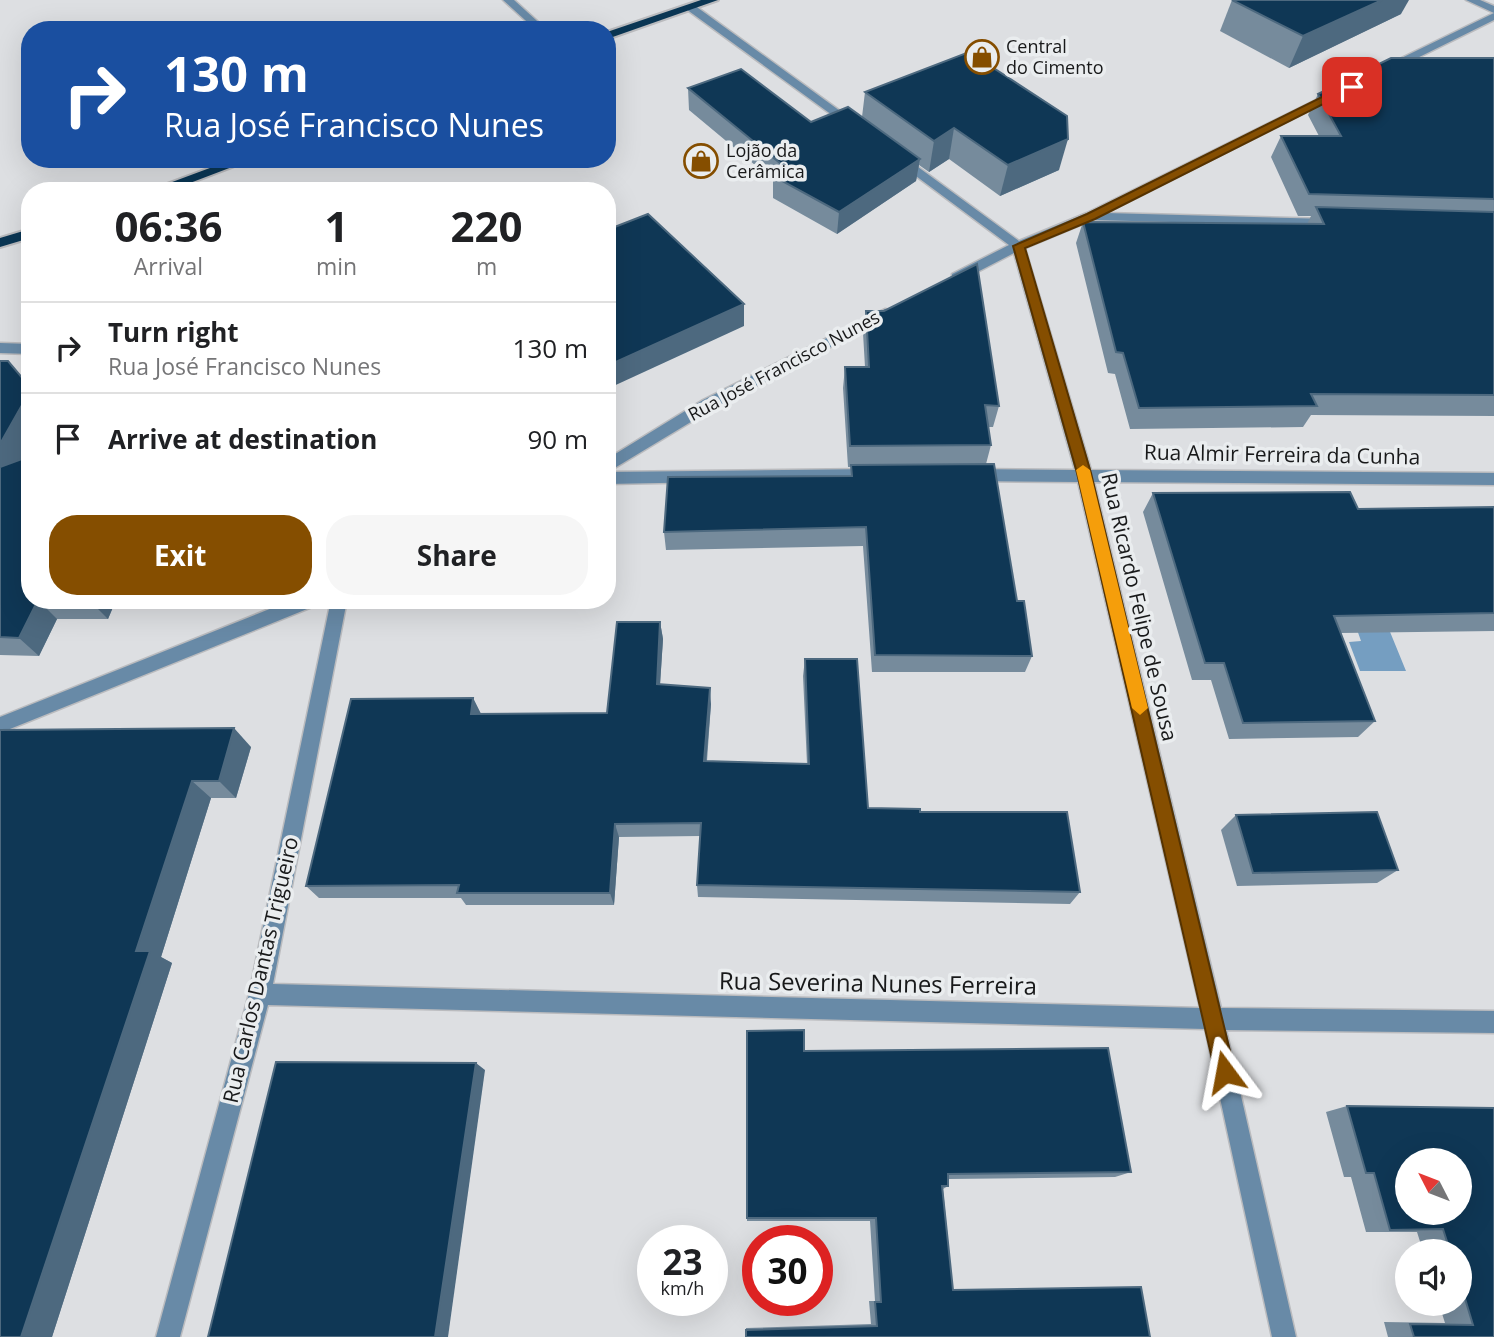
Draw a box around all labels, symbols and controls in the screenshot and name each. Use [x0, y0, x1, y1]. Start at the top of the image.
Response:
place label: Central do Cimento [1006, 34, 1103, 79]
shop icon: Central do Cimento [963, 38, 1001, 76]
text: 130 m [164, 40, 309, 106]
icon: right [49, 49, 140, 140]
pin [1322, 57, 1382, 117]
icon: arrive [1333, 68, 1371, 106]
text: Rua José Francisco Nunes [164, 103, 544, 146]
place label: Lojão da Cerâmica [726, 138, 805, 183]
shop icon: Lojão da Cerâmica [682, 142, 720, 180]
text: 06:36 [114, 197, 222, 254]
text: 1 [324, 197, 349, 254]
text: 220 [451, 197, 523, 254]
text: Arrival [134, 250, 203, 282]
text: min [316, 250, 357, 282]
text: m [476, 250, 497, 282]
street label: Rua José Francisco Nunes [684, 304, 884, 426]
text: Turn right [108, 314, 239, 350]
icon: right [49, 329, 87, 367]
text: 130 m [513, 330, 588, 366]
text: Rua José Francisco Nunes [108, 350, 381, 382]
icon: arrive [49, 420, 87, 458]
text: Arrive at destination [108, 421, 377, 457]
text: 90 m [527, 421, 588, 457]
street label: Rua Almir Ferreira da Cunha [1144, 438, 1420, 470]
street label: Rua Ricardo Felipe de Sousa [1095, 470, 1185, 744]
button: Exit [49, 515, 312, 595]
button: Share [326, 515, 588, 595]
street label: Rua Carlos Dantas Trigueiro [216, 834, 304, 1106]
street label: Rua Severina Nunes Ferreira [719, 963, 1037, 1002]
position arrow [1188, 1035, 1262, 1109]
north arrow [1395, 1148, 1472, 1225]
map controls [1395, 1148, 1472, 1316]
speed limit sign: 30 [742, 1225, 833, 1316]
text: 23 [662, 1238, 703, 1285]
button: sound [1395, 1239, 1472, 1316]
text: km/h [661, 1276, 704, 1300]

